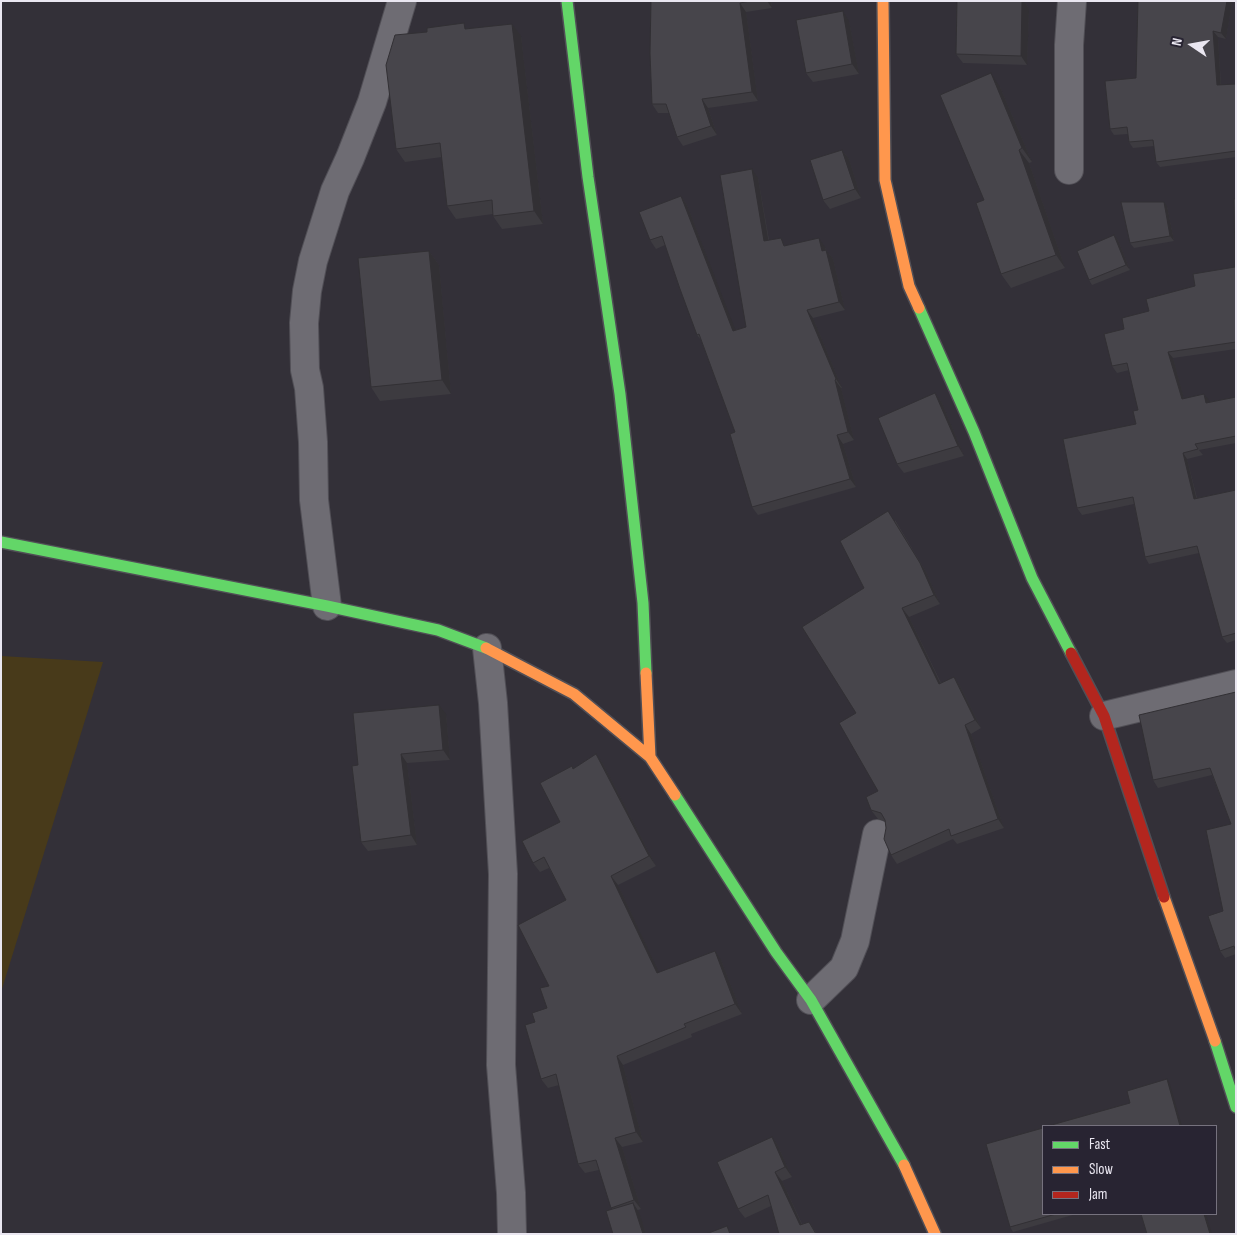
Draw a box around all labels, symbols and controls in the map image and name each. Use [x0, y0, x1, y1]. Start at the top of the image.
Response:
north arrow [1167, 20, 1217, 70]
text: N [1168, 36, 1186, 47]
legend [1042, 1125, 1217, 1215]
text: Fast [1089, 1135, 1110, 1154]
text: Slow [1089, 1160, 1113, 1179]
text: Jam [1089, 1185, 1107, 1204]

